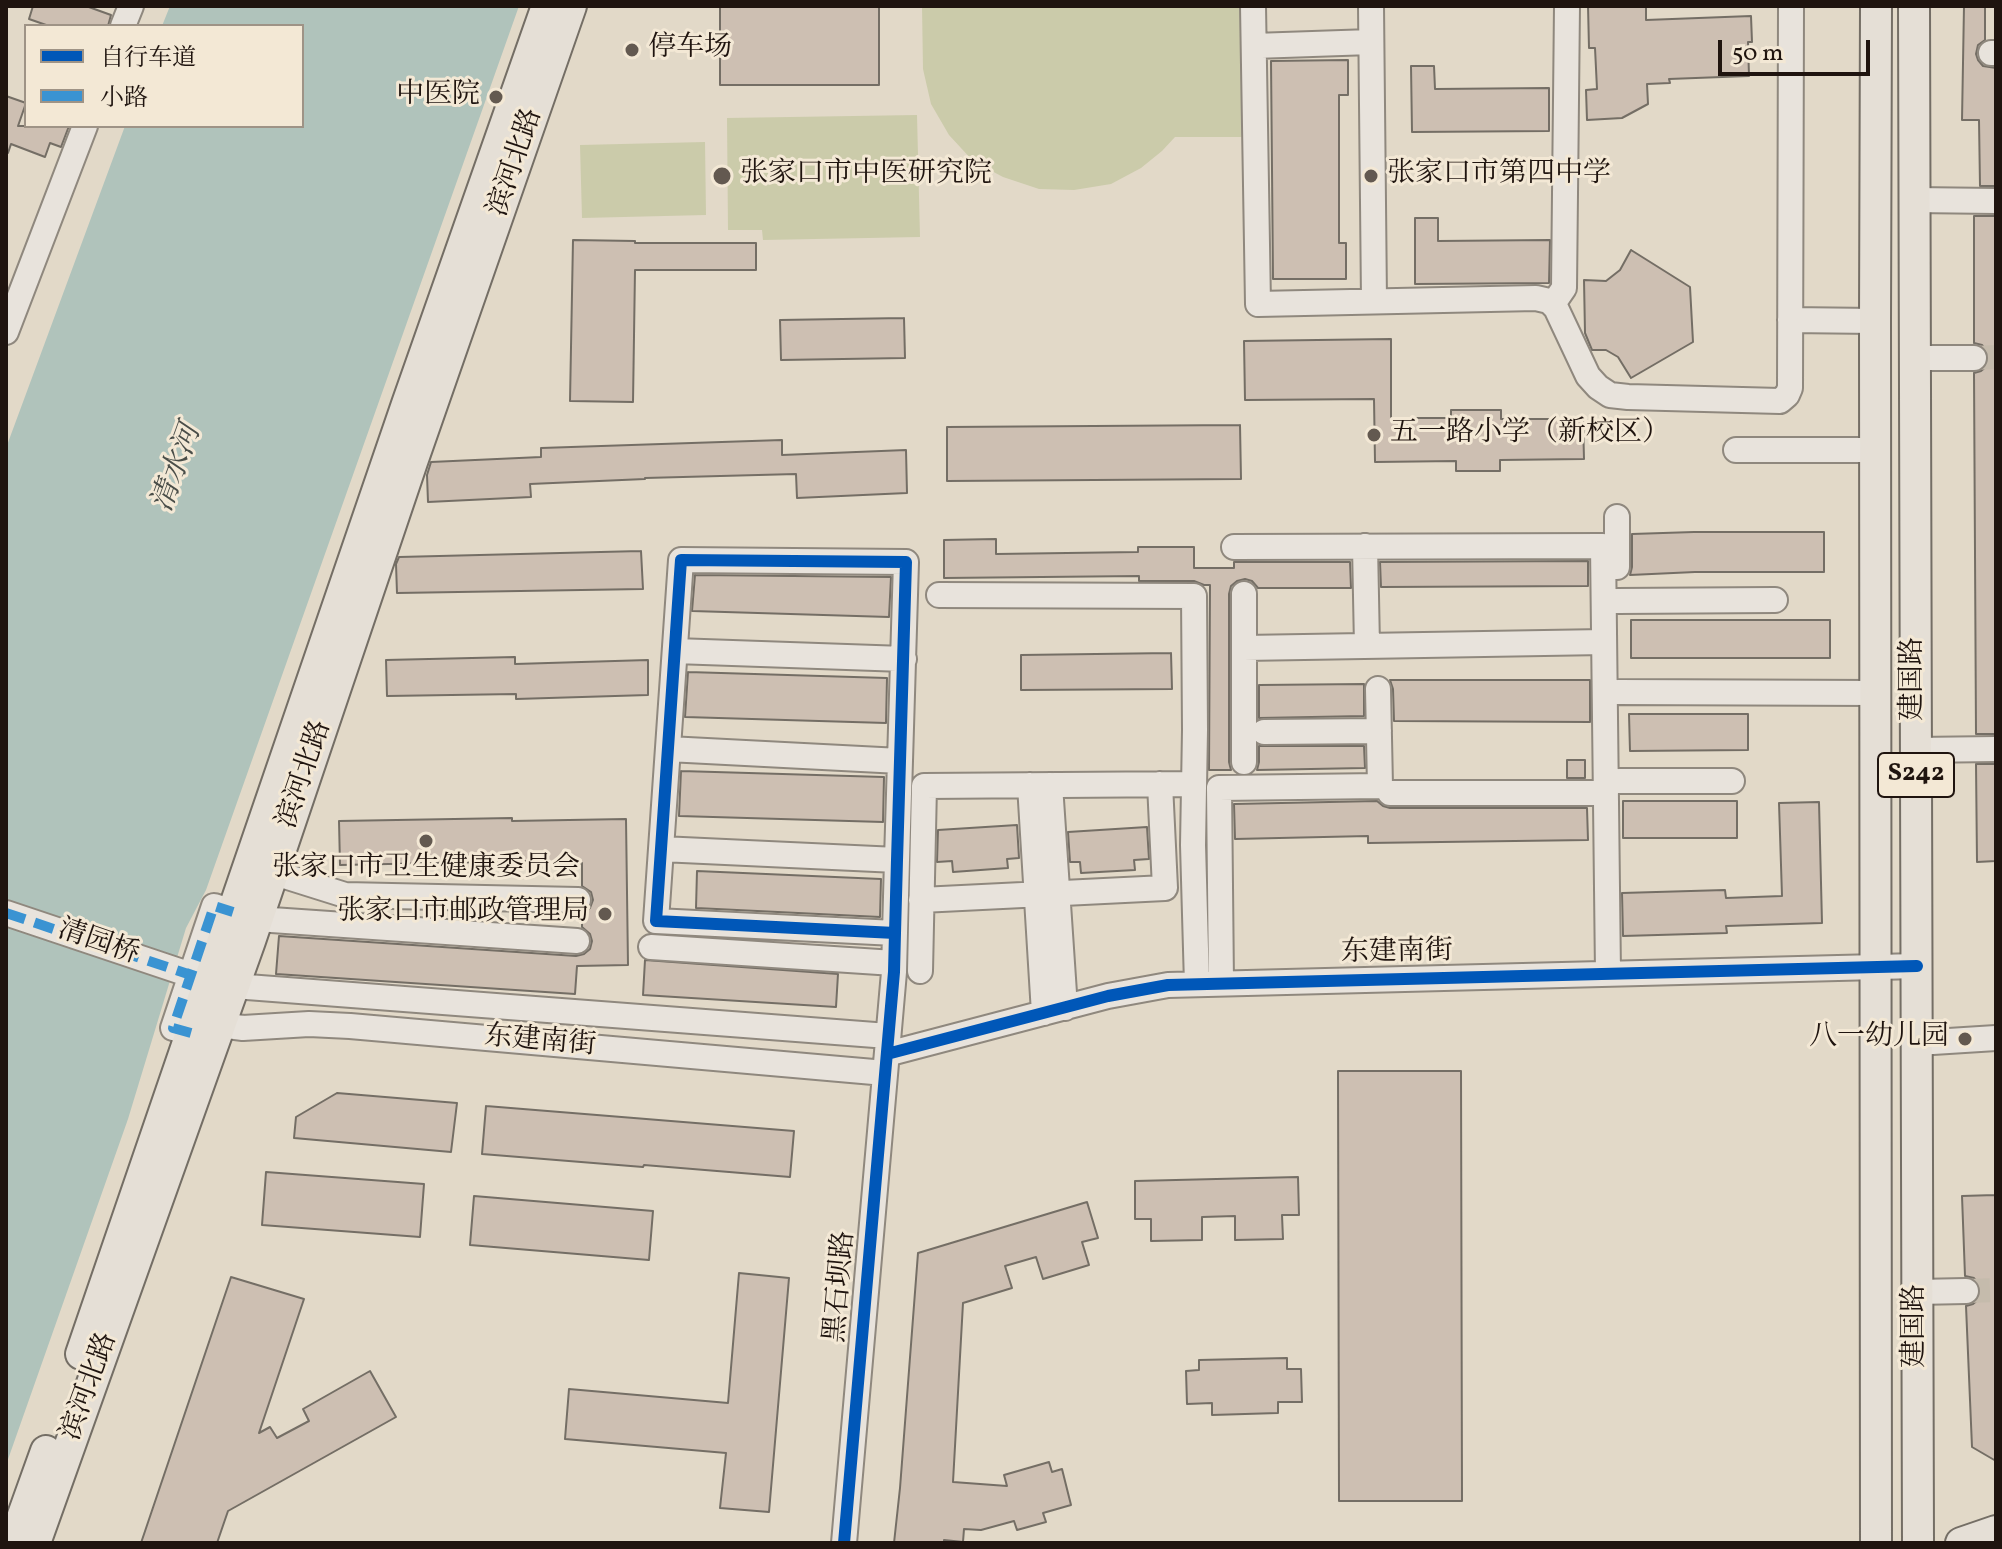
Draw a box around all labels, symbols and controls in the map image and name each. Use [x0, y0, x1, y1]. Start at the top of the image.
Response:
legend [24, 24, 304, 128]
scale bar [1722, 24, 1874, 74]
place label: 停车场 [648, 33, 732, 67]
text: 50 m [1732, 37, 1784, 71]
marker: 停车场 [623, 41, 641, 59]
text: 自行车道 [100, 42, 196, 76]
place label: 中医院 [396, 80, 480, 114]
text: 小路 [100, 82, 148, 116]
marker: 中医院 [487, 88, 505, 106]
street label: 滨河北路 [483, 105, 551, 221]
place label: 张家口市中医研究院 [740, 159, 992, 193]
place label: 张家口市第四中学 [1387, 159, 1611, 193]
marker: 张家口市中医研究院 [711, 165, 733, 187]
marker: 张家口市第四中学 [1362, 167, 1380, 185]
place label: 五一路小学（新校区） [1390, 418, 1670, 452]
water label: 清水河 [147, 421, 211, 517]
marker: 五一路小学（新校区） [1365, 426, 1383, 444]
street label: 建国路 [1898, 637, 1932, 721]
street label: 滨河北路 [272, 717, 340, 833]
road number: S242 [1878, 753, 1954, 797]
marker: 张家口市卫生健康委员会 [417, 832, 435, 850]
place label: 张家口市卫生健康委员会 [272, 853, 580, 887]
place label: 张家口市邮政管理局 [337, 897, 589, 931]
marker: 张家口市邮政管理局 [596, 905, 614, 923]
street label: 清园桥 [53, 914, 143, 974]
street label: 东建南街 [1341, 936, 1453, 972]
street label: 东建南街 [483, 1021, 597, 1065]
place label: 八一幼儿园 [1809, 1022, 1949, 1056]
marker: 八一幼儿园 [1956, 1030, 1974, 1048]
street label: 黑石坝路 [820, 1230, 864, 1344]
street label: 建国路 [1900, 1284, 1934, 1368]
street label: 滨河北路 [56, 1329, 126, 1445]

